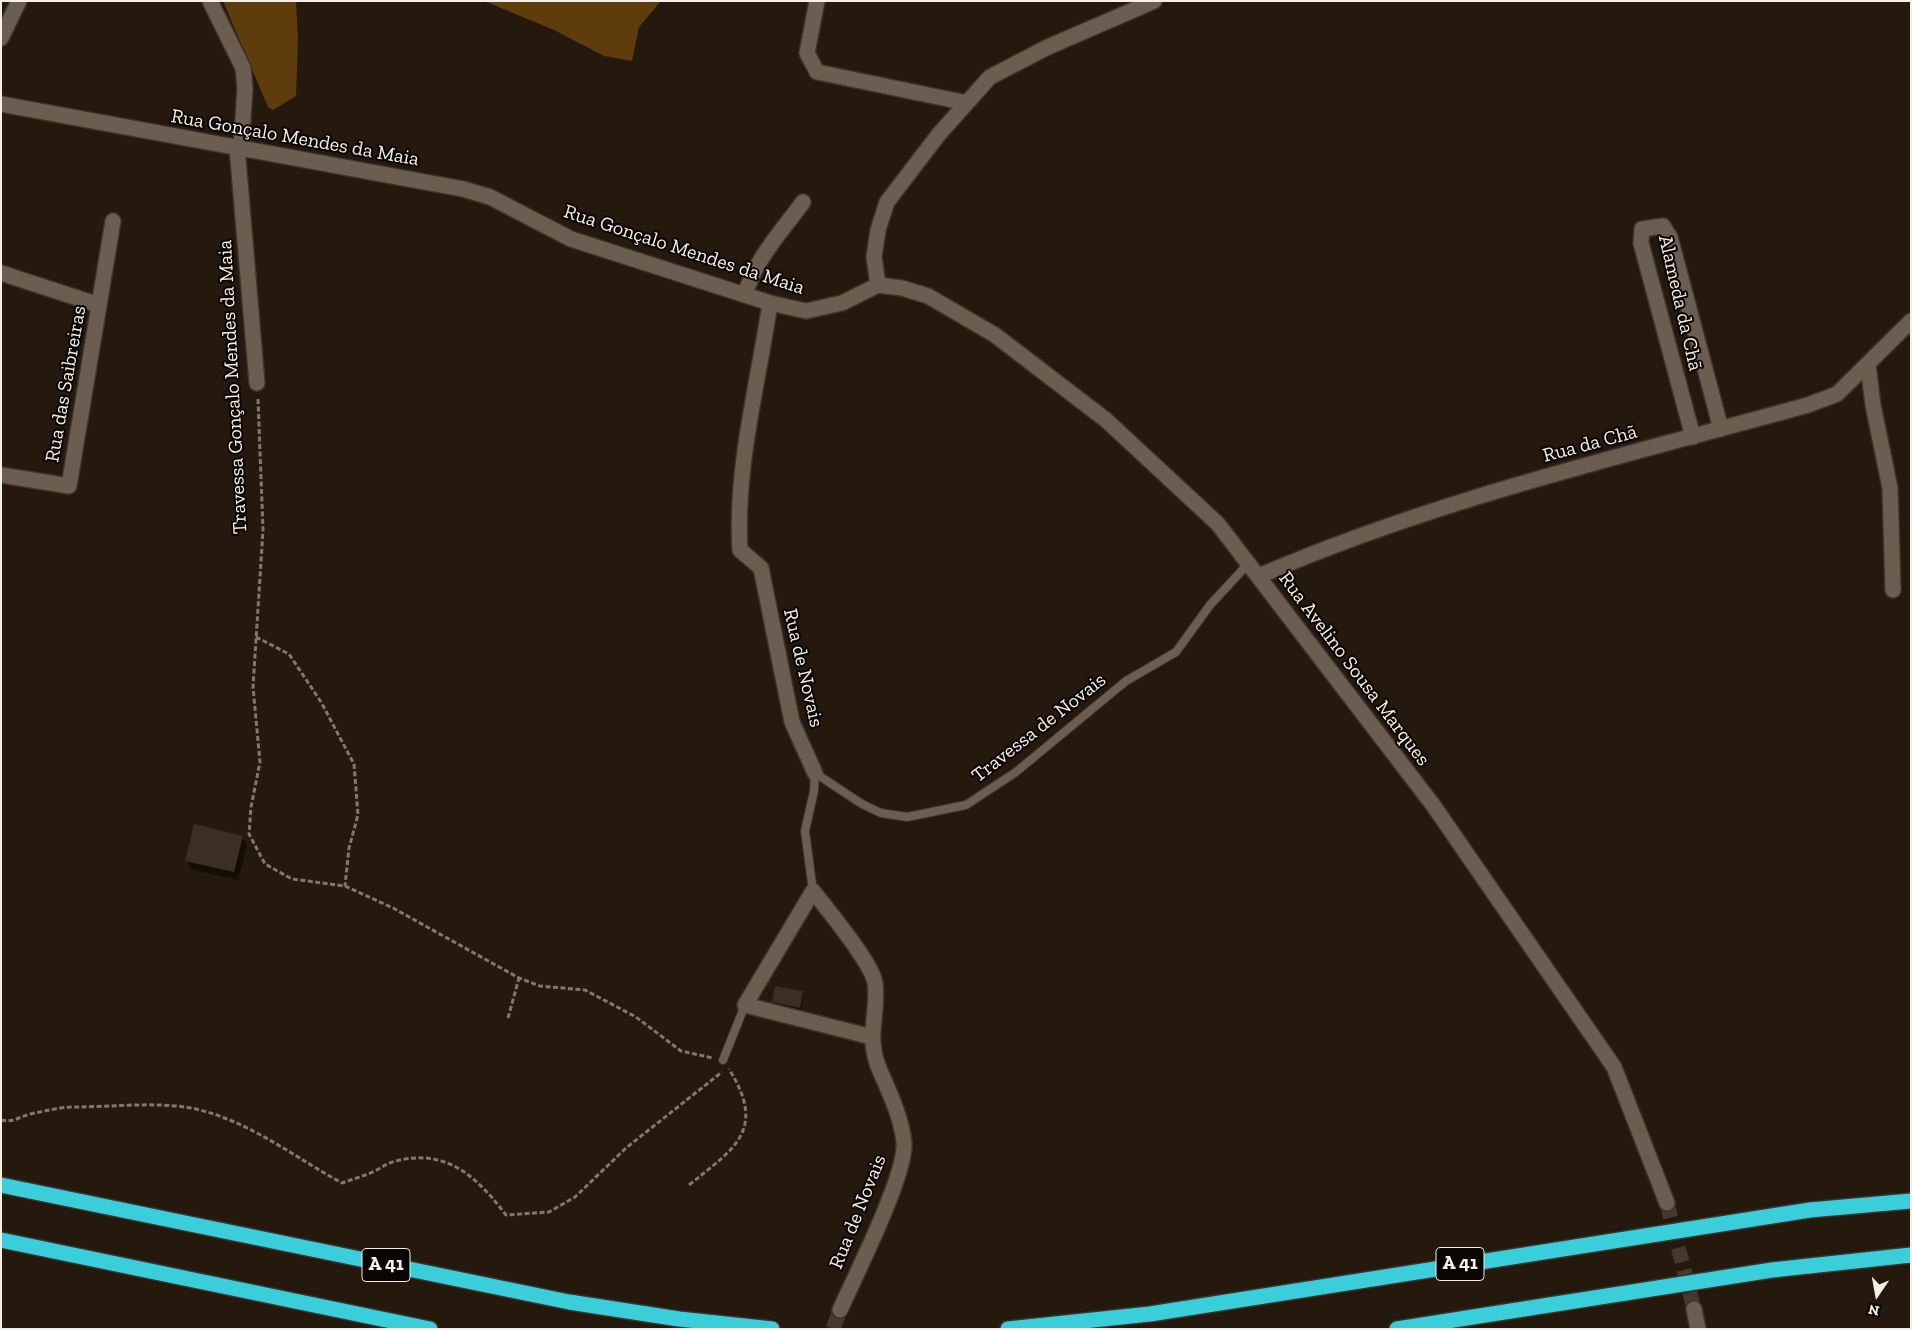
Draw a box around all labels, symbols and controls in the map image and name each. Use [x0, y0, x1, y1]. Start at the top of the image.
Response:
street label: Rua Gonçalo Mendes da Maia [169, 104, 421, 172]
street label: Rua Gonçalo Mendes da Maia [561, 200, 807, 300]
street label: Alameda da Chã [1653, 233, 1707, 373]
street label: Travessa Gonçalo Mendes da Maia [213, 239, 253, 535]
street label: Rua das Saibreiras [40, 304, 92, 464]
street label: Rua da Chã [1540, 420, 1640, 468]
street label: Rua Avelino Sousa Marques [1273, 567, 1435, 771]
street label: Rua de Novais [778, 606, 828, 730]
street label: Travessa de Novais [967, 668, 1111, 788]
street label: Rua de Novais [824, 1151, 892, 1273]
road number: A 41 [362, 1248, 410, 1282]
road number: A 41 [1436, 1248, 1484, 1280]
north arrow [1852, 1270, 1902, 1320]
text: N [1867, 1301, 1881, 1320]

